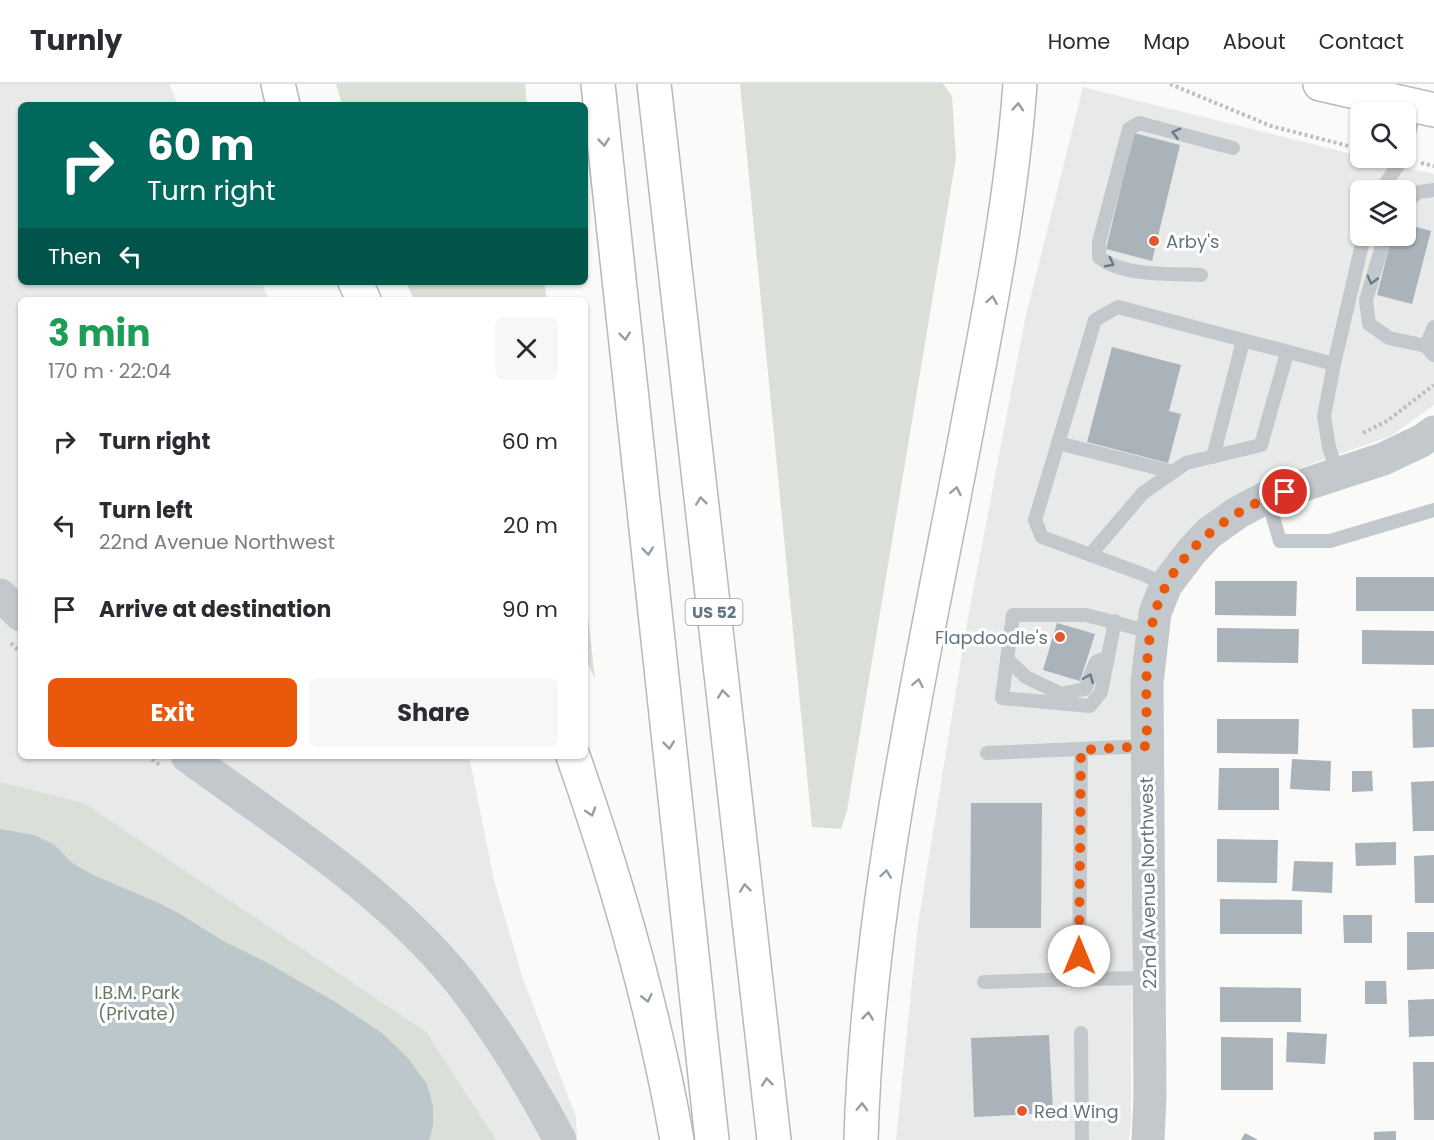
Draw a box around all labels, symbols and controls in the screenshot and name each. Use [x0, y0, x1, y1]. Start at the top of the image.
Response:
text: Turnly [30, 21, 122, 60]
text: Home [1048, 27, 1110, 56]
text: Map [1143, 27, 1190, 56]
text: About [1223, 27, 1286, 56]
text: Contact [1319, 27, 1404, 56]
one-way arrow [1012, 102, 1025, 111]
map controls [1350, 102, 1416, 246]
button: search [1350, 102, 1416, 168]
text: 60 m [147, 116, 255, 175]
icon: right [48, 126, 126, 204]
one-way arrow [1171, 127, 1181, 140]
one-way arrow [597, 138, 610, 147]
text: Turn right [147, 172, 276, 209]
button: layers [1350, 180, 1416, 246]
place label: Arby's [1166, 229, 1219, 254]
marker: Arby's [1147, 234, 1161, 248]
icon: left [114, 240, 147, 273]
text: Then [48, 241, 102, 272]
one-way arrow [1104, 256, 1115, 268]
one-way arrow [1367, 274, 1379, 284]
one-way arrow [985, 295, 998, 305]
text: 3 min [48, 308, 150, 359]
button: close [495, 317, 558, 380]
one-way arrow [618, 331, 631, 341]
text: 170 m · 22:04 [48, 357, 171, 385]
icon: right [48, 425, 81, 458]
text: Turn right [99, 426, 210, 457]
text: 60 m [502, 426, 558, 457]
pin [1259, 466, 1310, 517]
icon: arrive [1268, 475, 1301, 508]
one-way arrow [949, 487, 962, 497]
text: Turn left [99, 495, 193, 526]
one-way arrow [696, 496, 708, 505]
icon: left [48, 509, 81, 542]
text: 20 m [503, 510, 558, 541]
text: 22nd Avenue Northwest [99, 528, 335, 556]
one-way arrow [641, 546, 654, 555]
icon: arrive [48, 593, 81, 626]
text: Arrive at destination [99, 594, 331, 625]
text: 90 m [502, 594, 558, 625]
road number: US 52 [686, 599, 742, 625]
place label: Flapdoodle's [935, 625, 1048, 650]
marker: Flapdoodle's [1053, 630, 1067, 644]
one-way arrow [1082, 673, 1094, 684]
button: Exit [48, 678, 297, 747]
button: Share [309, 678, 558, 747]
one-way arrow [911, 678, 924, 688]
one-way arrow [717, 690, 730, 699]
one-way arrow [662, 740, 675, 749]
street label: 22nd Avenue Northwest [1134, 777, 1162, 989]
one-way arrow [584, 806, 596, 817]
one-way arrow [879, 870, 891, 879]
one-way arrow [739, 884, 752, 893]
position arrow [1047, 924, 1111, 988]
park label: I.B.M. Park (Private) [94, 980, 181, 1026]
one-way arrow [640, 993, 653, 1003]
one-way arrow [861, 1011, 874, 1020]
one-way arrow [761, 1077, 774, 1086]
place label: Red Wing [1034, 1099, 1119, 1124]
one-way arrow [856, 1102, 868, 1111]
marker: Red Wing [1015, 1104, 1029, 1118]

